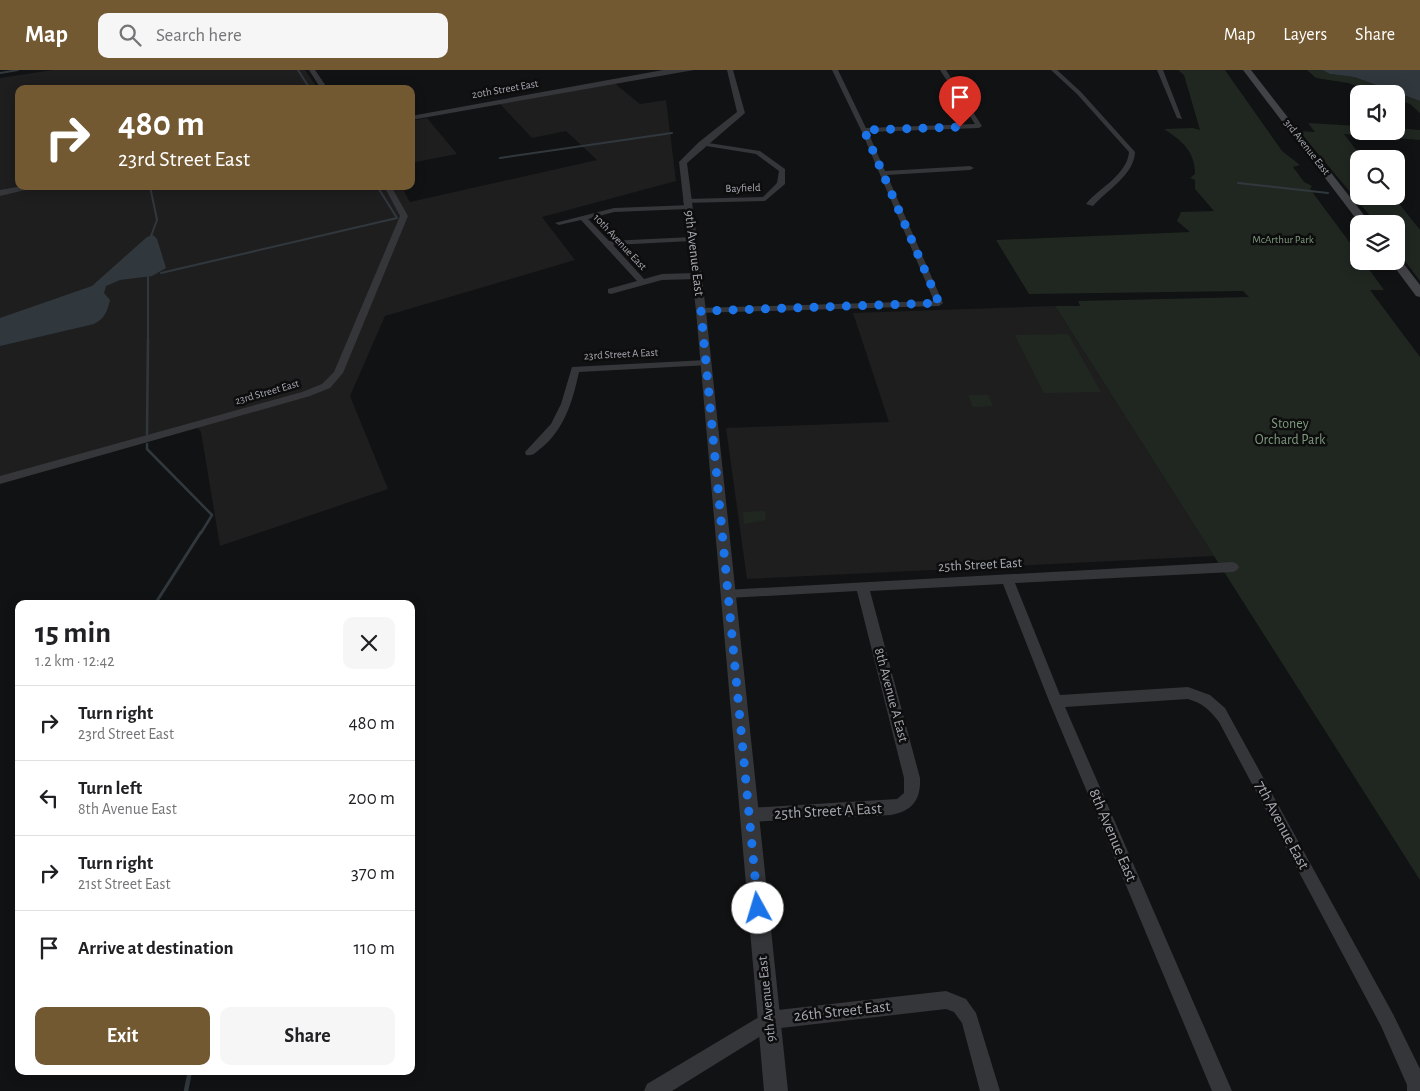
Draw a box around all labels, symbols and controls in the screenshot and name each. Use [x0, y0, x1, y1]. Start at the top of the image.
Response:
search box [98, 13, 448, 58]
icon: search [116, 21, 144, 49]
text: Map [25, 23, 68, 47]
text: Search here [156, 26, 242, 45]
text: Map [1224, 26, 1255, 44]
text: Layers [1283, 26, 1327, 44]
text: Share [1355, 26, 1395, 44]
pin [939, 76, 981, 127]
street label: 20th Street East [471, 78, 540, 100]
icon: arrive [946, 83, 974, 111]
map controls [1350, 85, 1405, 270]
button: sound [1350, 85, 1405, 140]
icon: right [35, 105, 100, 170]
text: 480 m [118, 107, 205, 142]
street label: 3rd Avenue East [1282, 117, 1332, 177]
text: 23rd Street East [118, 148, 250, 170]
button: search [1350, 150, 1405, 205]
street label: Bayfield [725, 182, 761, 194]
street label: 9th Avenue East [682, 209, 706, 297]
street label: 10th Avenue East [591, 212, 649, 273]
button: layers [1350, 215, 1405, 270]
park label: McArthur Park [1252, 234, 1314, 245]
street label: 23rd Street A East [584, 347, 659, 361]
street label: 23rd Street East [234, 377, 301, 406]
park label: Stoney Orchard Park [1255, 417, 1326, 447]
street label: 25th Street East [938, 556, 1023, 574]
button: close [343, 617, 395, 669]
text: 15 min [35, 618, 111, 648]
street label: 8th Avenue A East [872, 646, 910, 744]
text: 1.2 km · 12:42 [35, 653, 115, 669]
text: Turn right [78, 704, 153, 723]
icon: right [35, 709, 63, 737]
text: 480 m [348, 714, 395, 733]
text: 23rd Street East [78, 726, 174, 742]
street label: 7th Avenue East [1252, 778, 1312, 872]
text: Turn left [78, 779, 142, 798]
icon: left [35, 784, 63, 812]
street label: 8th Avenue East [1086, 786, 1140, 884]
text: 200 m [348, 789, 395, 808]
street label: 25th Street A East [774, 800, 882, 822]
text: 8th Avenue East [78, 801, 177, 817]
text: Turn right [78, 854, 153, 873]
icon: right [35, 859, 63, 887]
text: 370 m [351, 864, 395, 883]
text: 21st Street East [78, 876, 171, 892]
position arrow [731, 881, 783, 933]
icon: arrive [35, 934, 63, 962]
text: Arrive at destination [78, 939, 234, 958]
text: 110 m [354, 939, 395, 958]
street label: 9th Avenue East [755, 955, 778, 1043]
street label: 26th Street East [793, 998, 891, 1024]
button: Exit [35, 1007, 210, 1065]
button: Share [220, 1007, 395, 1065]

